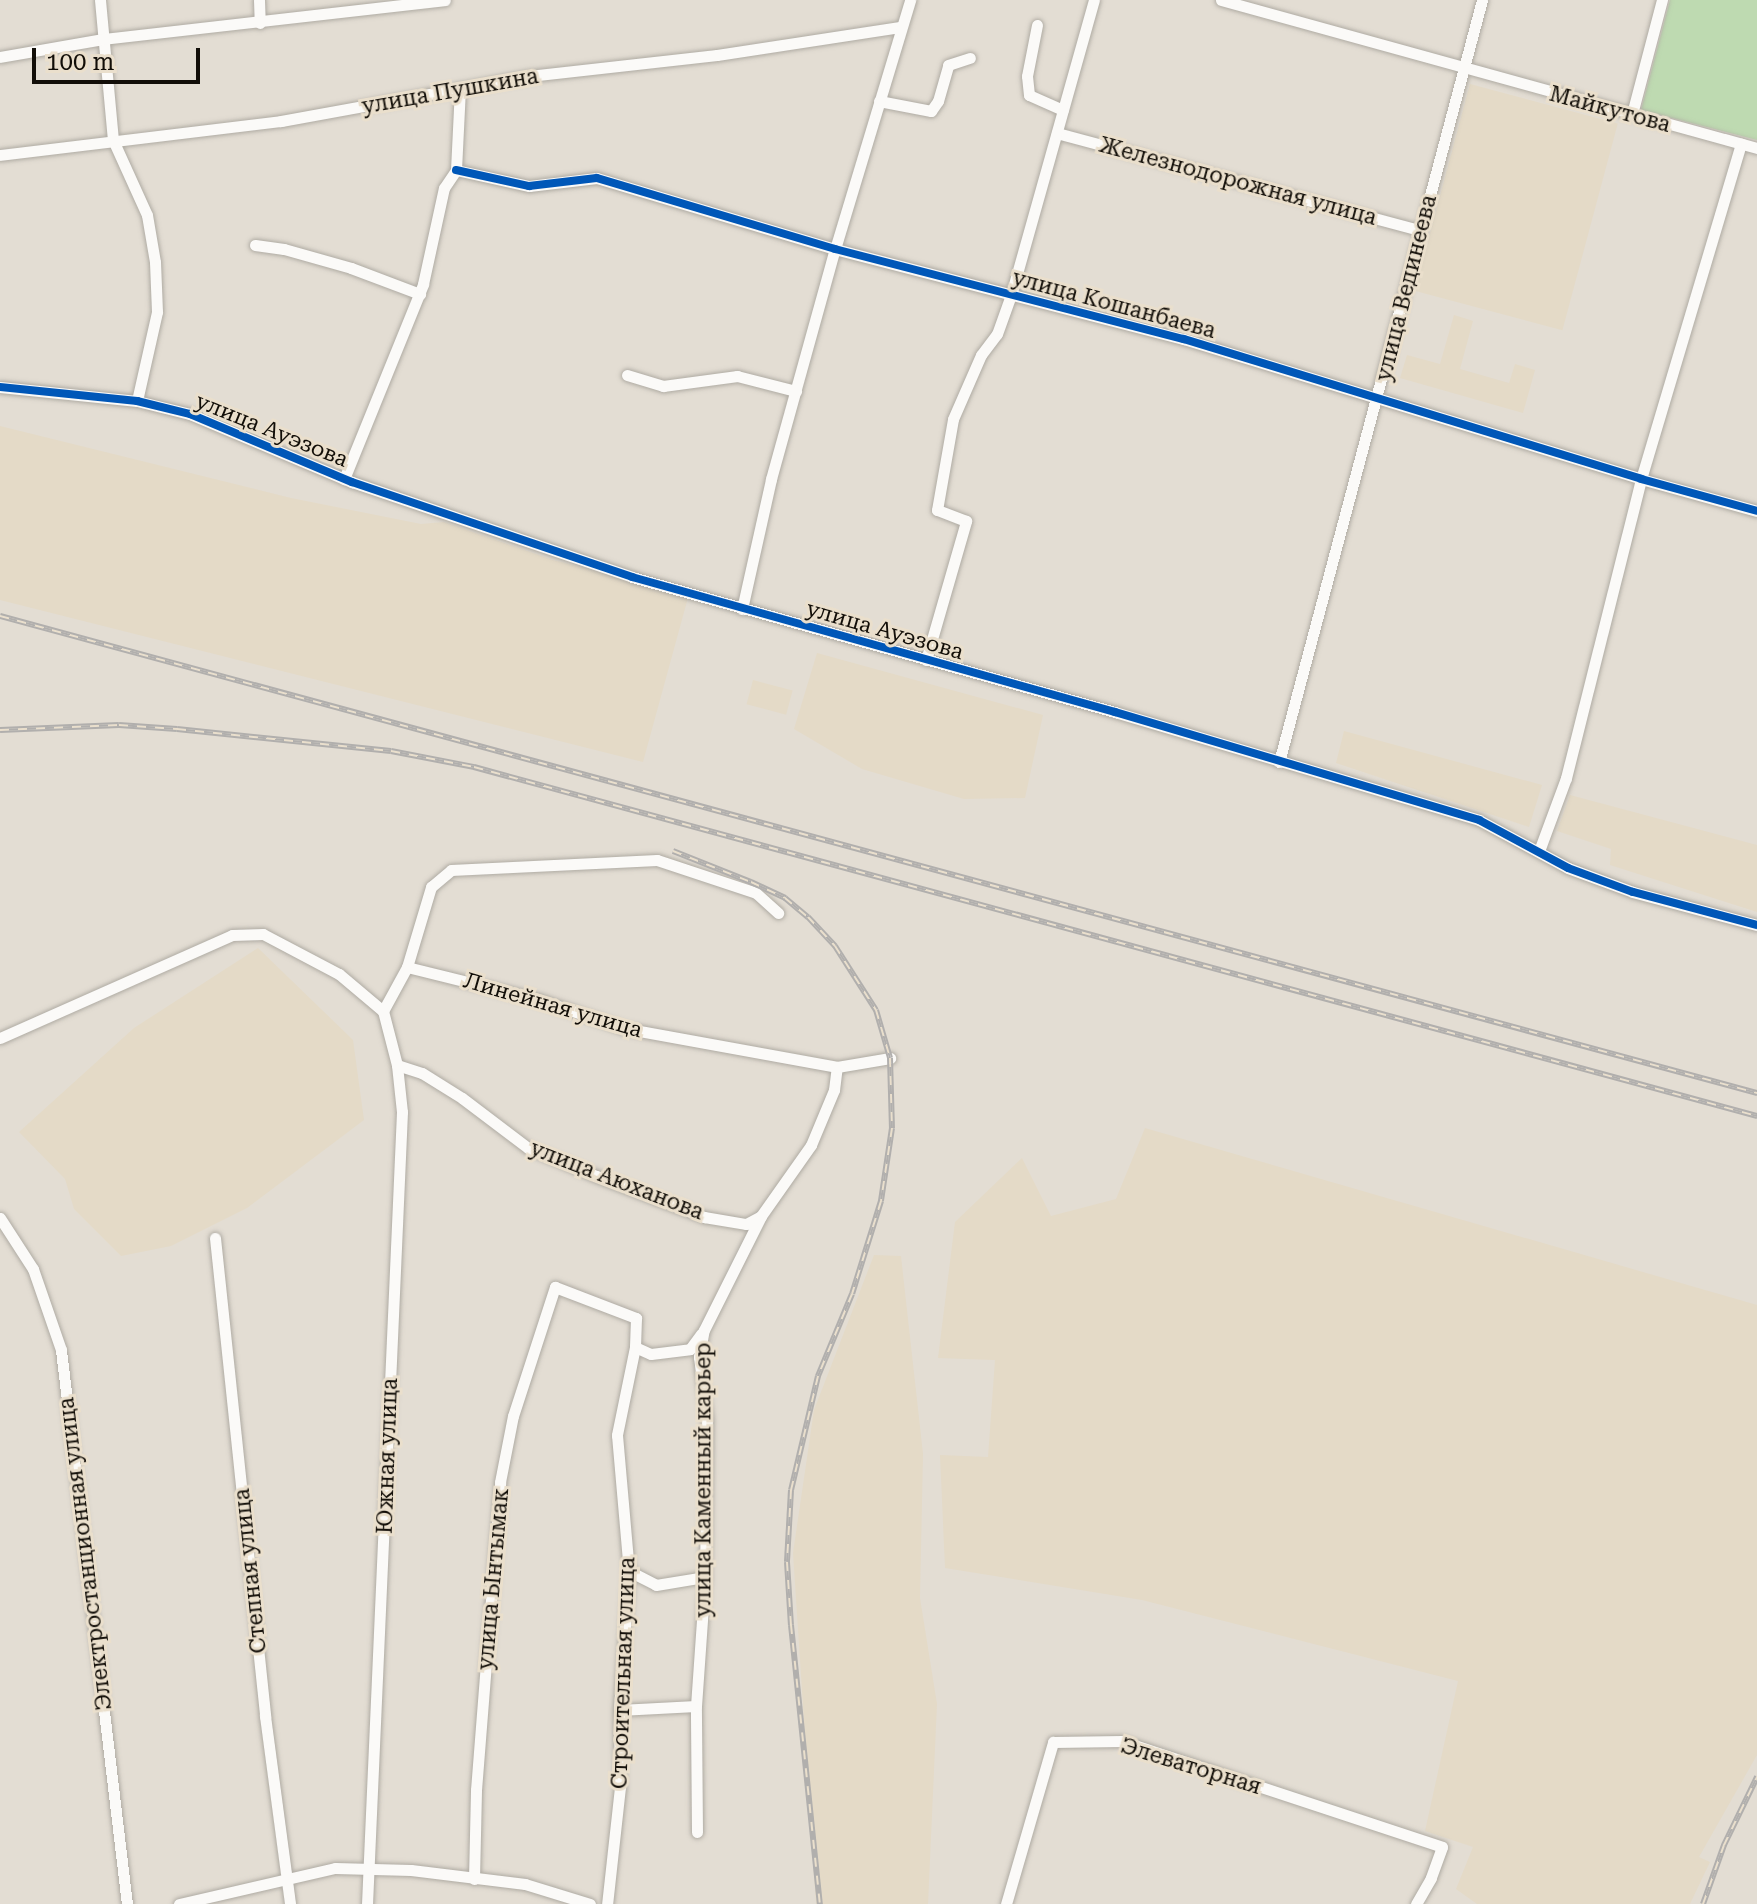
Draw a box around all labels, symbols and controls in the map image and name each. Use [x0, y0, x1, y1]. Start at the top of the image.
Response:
scale bar [36, 32, 204, 82]
text: 100 m [46, 48, 114, 76]
street label: улица Пушкина [360, 62, 540, 120]
street label: Майкутова [1547, 80, 1673, 138]
street label: Железнодорожная улица [1096, 131, 1380, 231]
street label: улица Вединеева [1370, 192, 1442, 384]
street label: улица Кошанбаева [1009, 264, 1219, 344]
street label: улица Ауэзова [192, 387, 352, 473]
street label: улица Ауэзова [803, 595, 967, 665]
street label: Линейная улица [461, 967, 645, 1043]
street label: улица Аюханова [526, 1135, 708, 1225]
street label: улица Каменный карьер [690, 1343, 716, 1617]
street label: Южная улица [371, 1378, 403, 1534]
street label: Электростанционная улица [53, 1396, 117, 1712]
street label: Степная улица [228, 1487, 272, 1655]
street label: улица Ынтымак [472, 1487, 514, 1671]
street label: Строительная улица [606, 1556, 640, 1790]
street label: Элеваторная [1118, 1732, 1264, 1800]

